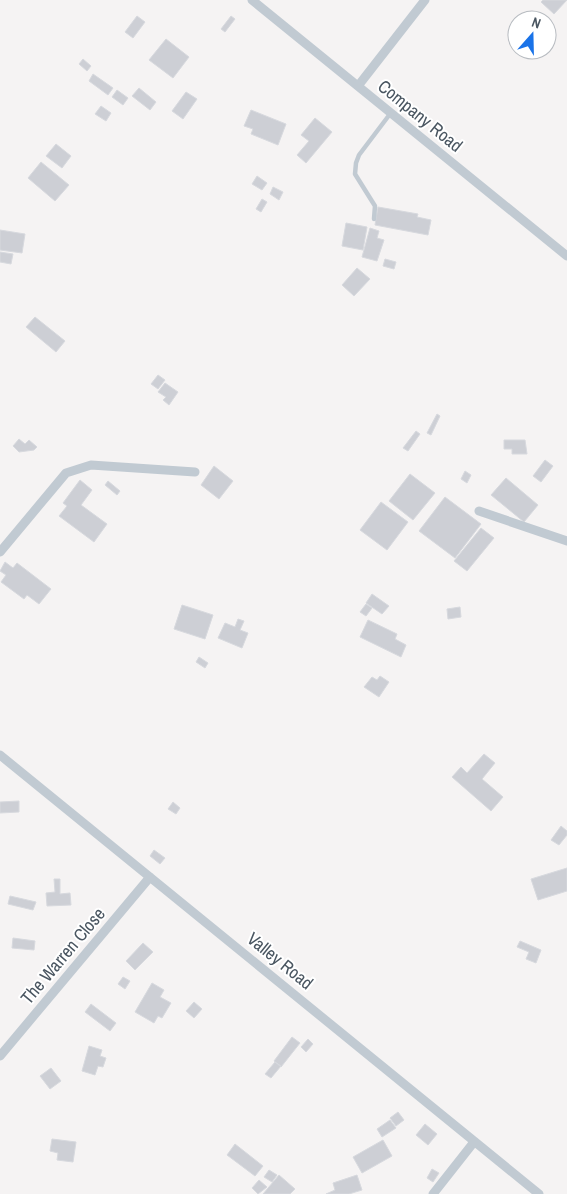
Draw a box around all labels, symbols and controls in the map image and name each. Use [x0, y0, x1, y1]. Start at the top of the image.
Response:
north arrow [507, 10, 557, 60]
text: N [529, 13, 543, 33]
street label: Company Road [373, 74, 468, 158]
street label: The Warren Close [15, 902, 111, 1009]
street label: Valley Road [242, 926, 319, 995]

